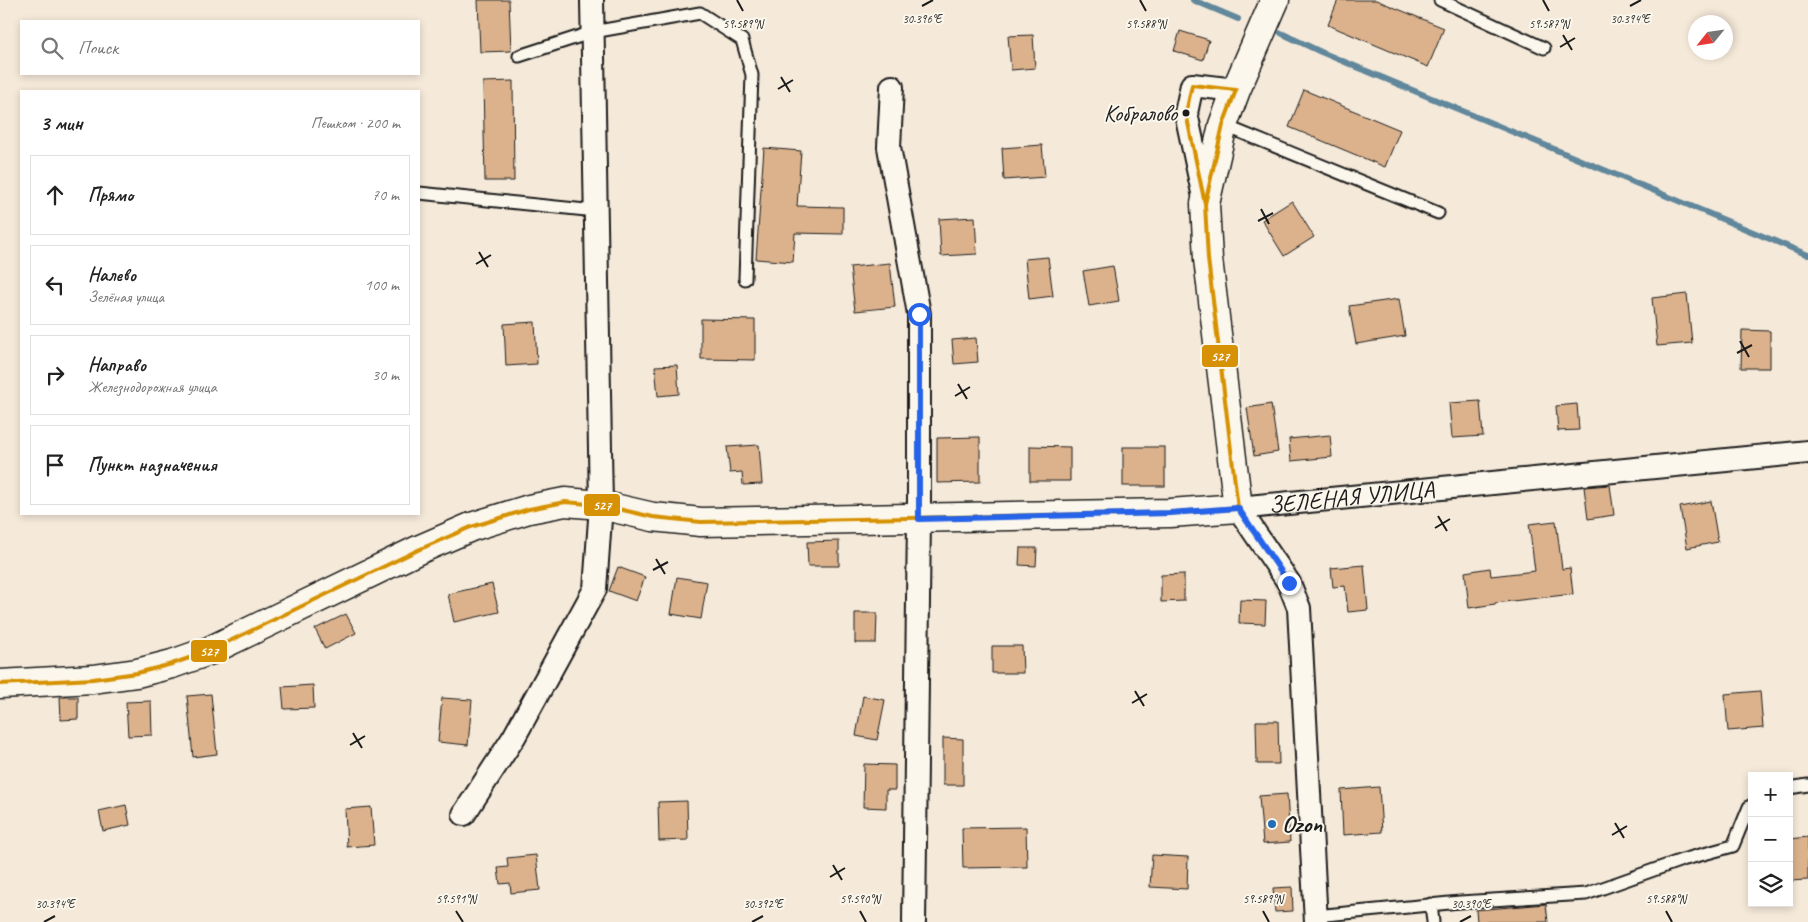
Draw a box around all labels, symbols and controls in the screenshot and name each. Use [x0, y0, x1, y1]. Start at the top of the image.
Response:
text: 30.396°E [902, 11, 943, 27]
text: 30.394°E [1610, 11, 1651, 27]
north arrow [1688, 15, 1733, 60]
text: 59.589°N [723, 16, 765, 32]
text: 59.588°N [1126, 16, 1168, 32]
text: 59.587°N [1529, 16, 1571, 32]
search box [20, 20, 420, 75]
icon: search [38, 34, 66, 62]
text: Поиск [78, 36, 118, 60]
place label: Кобралово [1104, 99, 1179, 128]
marker: Кобралово [1181, 108, 1191, 118]
text: 3 мин [40, 110, 83, 136]
text: Пешком · 200 m [311, 113, 400, 133]
icon: ahead [41, 181, 69, 209]
text: Прямо [88, 183, 133, 207]
text: 70 m [372, 185, 399, 205]
text: Налево [88, 263, 136, 287]
icon: left [41, 271, 69, 299]
text: 100 m [365, 275, 399, 295]
text: Зелёная улица [88, 287, 164, 307]
route start [908, 303, 931, 326]
line badge: 527 [1201, 344, 1239, 368]
text: 527 [1211, 348, 1231, 365]
text: Направо [88, 353, 146, 377]
icon: right [41, 361, 69, 389]
text: 30 m [372, 365, 399, 385]
text: Железнодорожная улица [88, 377, 217, 397]
icon: arrive [41, 451, 69, 479]
text: Пункт назначения [88, 453, 217, 477]
street label: ЗЕЛЁНАЯ УЛИЦА [1267, 474, 1436, 520]
line badge: 527 [583, 493, 621, 517]
text: 527 [593, 497, 613, 514]
route end [1278, 572, 1301, 595]
line badge: 527 [190, 639, 228, 663]
text: 527 [200, 643, 220, 660]
map controls [1748, 772, 1793, 907]
button: + [1748, 772, 1793, 817]
place label: Ozon [1282, 809, 1323, 839]
button: − [1748, 817, 1793, 862]
marker: Ozon [1266, 818, 1278, 830]
button: layers [1748, 862, 1793, 907]
text: 59.591°N [436, 891, 478, 907]
text: 59.590°N [840, 891, 882, 907]
text: 59.589°N [1243, 891, 1285, 907]
text: 59.588°N [1646, 891, 1688, 907]
text: 30.394°E [35, 896, 76, 912]
text: 30.392°E [743, 896, 784, 912]
text: 30.390°E [1451, 896, 1492, 912]

